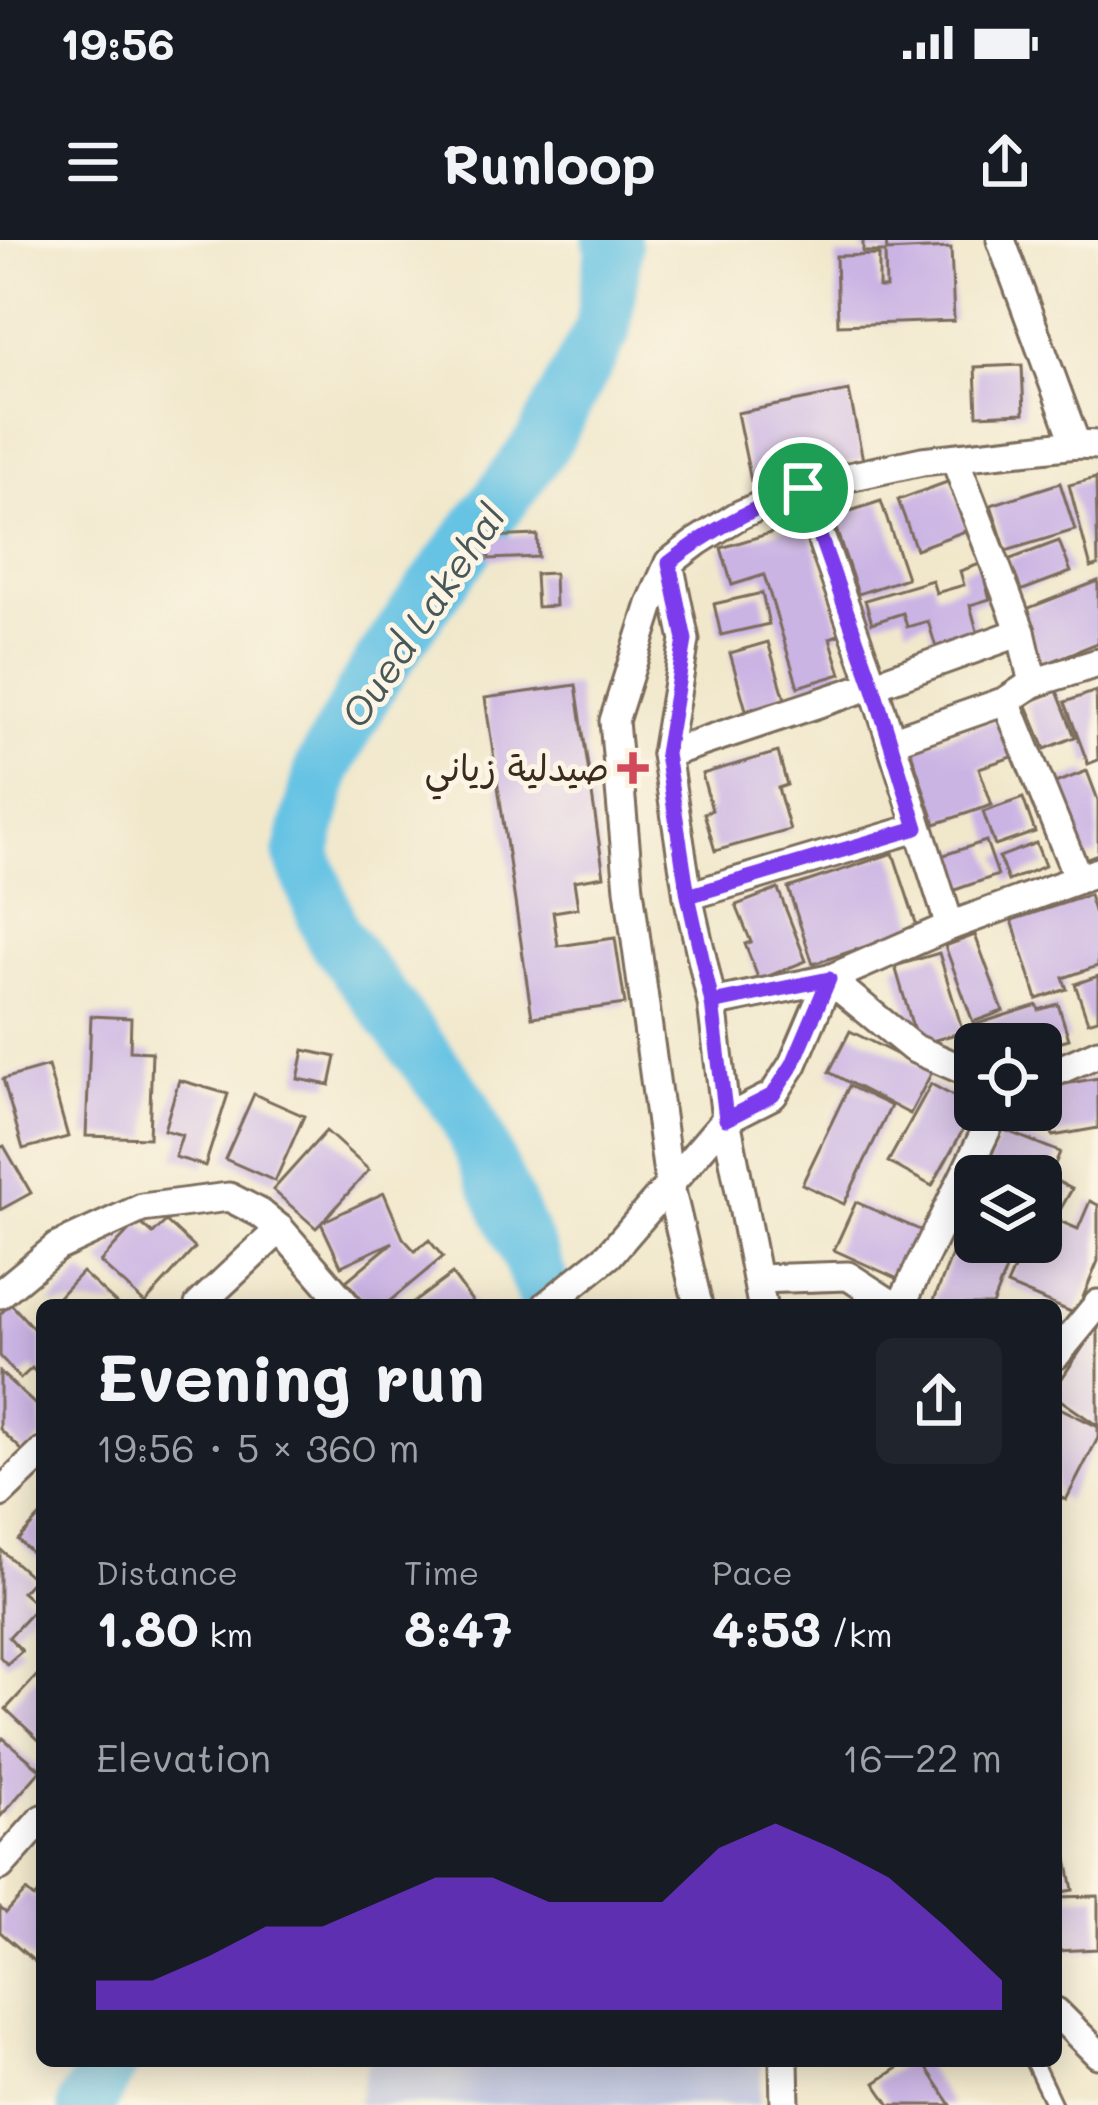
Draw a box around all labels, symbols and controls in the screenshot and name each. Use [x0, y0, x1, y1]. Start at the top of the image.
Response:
text: 19:56 [60, 13, 175, 71]
text: Runloop [442, 127, 656, 198]
icon: menu [60, 129, 126, 195]
icon: share [972, 129, 1038, 195]
pin [752, 437, 854, 539]
icon: arrive [770, 455, 836, 521]
water label: Oued Lakehal [328, 493, 516, 737]
place label: صيدلية زياني [425, 743, 609, 800]
marker: صيدلية زياني [620, 755, 646, 781]
map controls [954, 1023, 1062, 1263]
button: locate [954, 1023, 1062, 1131]
button: layers [954, 1155, 1062, 1263]
text: Evening run [96, 1333, 485, 1419]
button: share [876, 1338, 1002, 1464]
text: 19:56 · 5 × 360 m [96, 1421, 420, 1472]
text: Distance [96, 1550, 238, 1593]
text: Time [404, 1550, 479, 1593]
text: Pace [712, 1550, 793, 1593]
text: 1.80 [96, 1593, 199, 1660]
text: 8:47 [404, 1593, 513, 1660]
text: 4:53 [712, 1593, 821, 1660]
text: km [199, 1612, 253, 1655]
text: /km [821, 1612, 893, 1655]
text: Elevation [96, 1731, 271, 1782]
text: 16–22 m [842, 1731, 1002, 1782]

